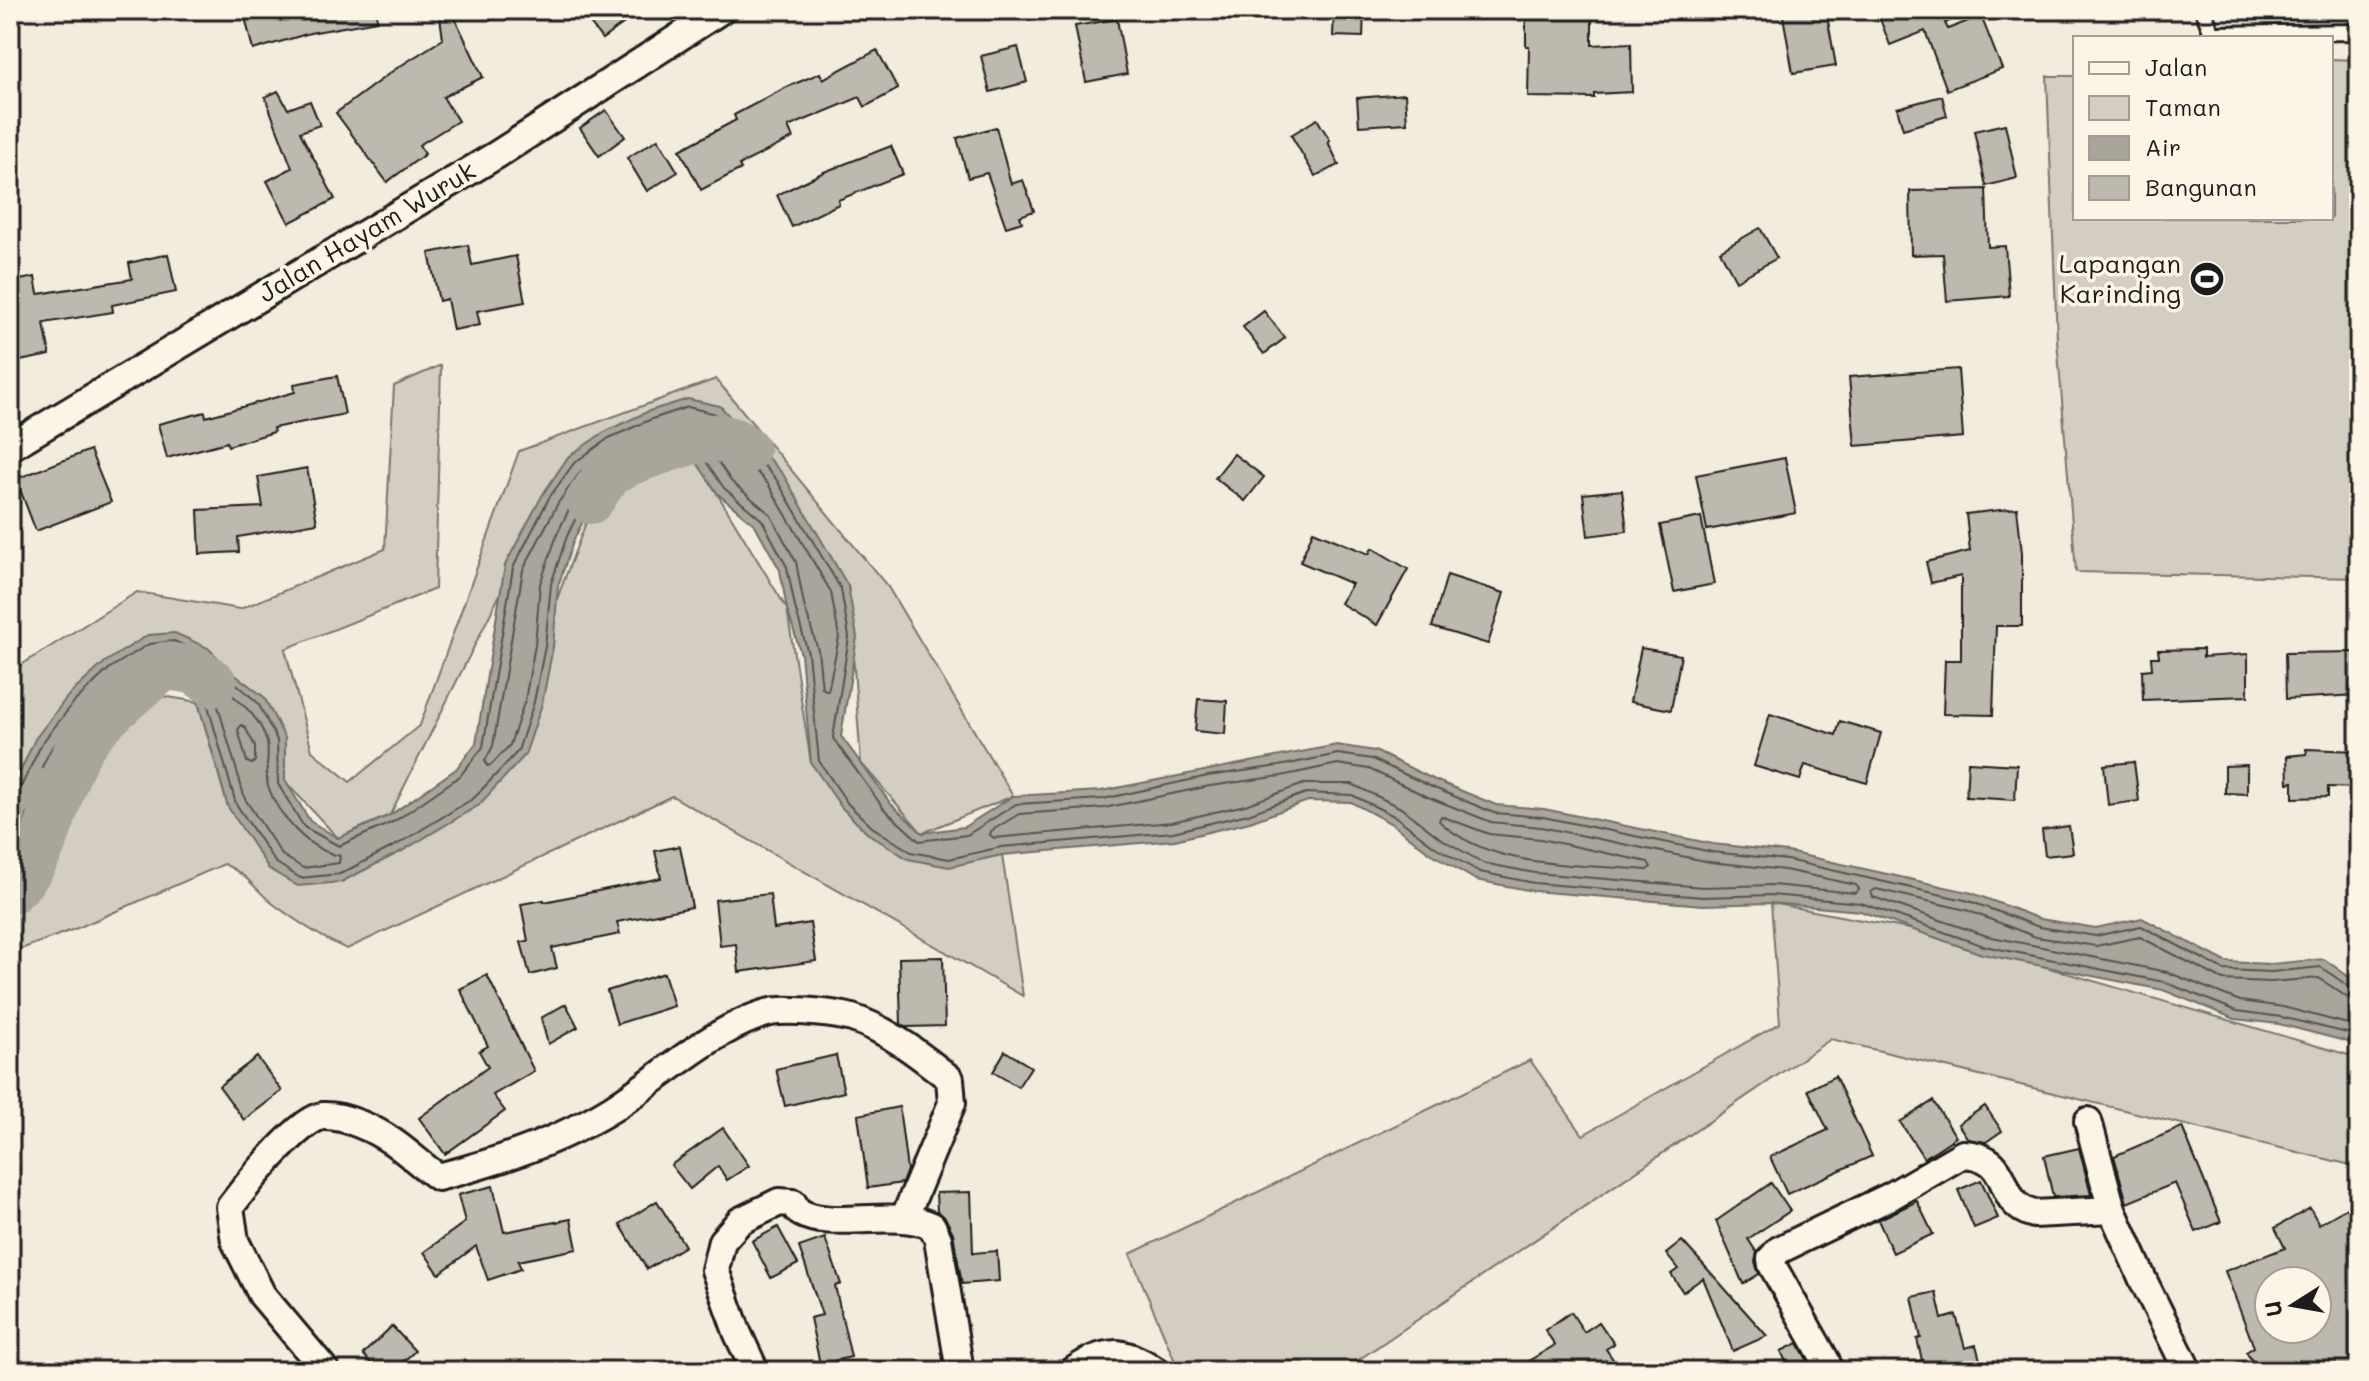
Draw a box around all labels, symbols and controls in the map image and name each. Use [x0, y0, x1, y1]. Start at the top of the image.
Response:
legend [2073, 36, 2333, 220]
text: Jalan [2145, 51, 2207, 82]
text: Taman [2145, 91, 2221, 122]
text: Air [2145, 131, 2181, 162]
street label: Jalan Hayam Wuruk [252, 153, 481, 309]
text: Bangunan [2145, 171, 2257, 202]
place label: Lapangan Karinding [2059, 246, 2181, 310]
sports icon: Lapangan Karinding [2188, 260, 2226, 298]
north arrow [2253, 1265, 2333, 1345]
text: U [2257, 1299, 2289, 1319]

